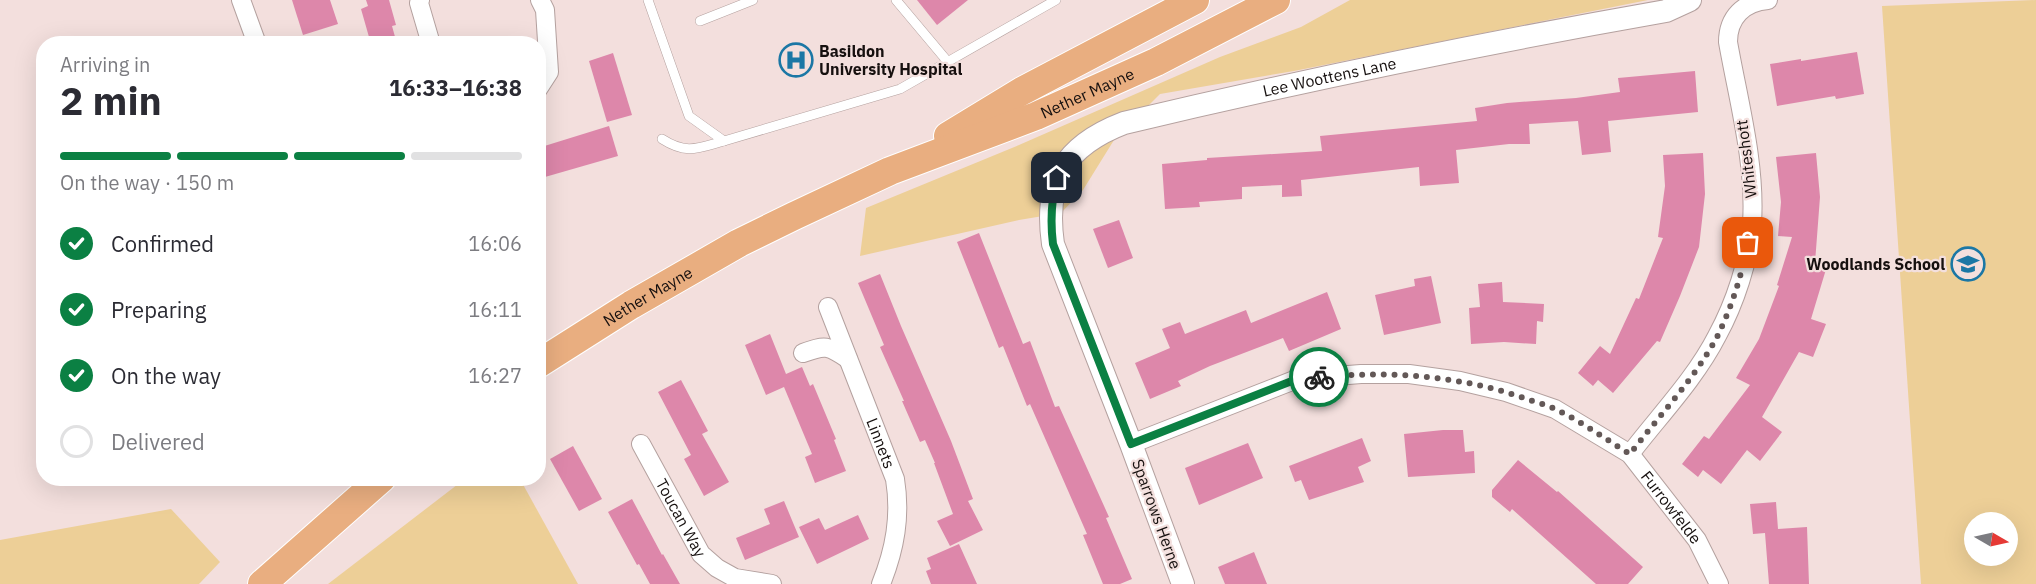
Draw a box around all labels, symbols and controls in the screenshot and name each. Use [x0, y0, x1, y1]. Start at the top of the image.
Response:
place label: Basildon University Hospital [819, 41, 962, 79]
hospital icon: Basildon University Hospital [778, 42, 814, 78]
text: Arriving in [60, 51, 150, 78]
street label: Lee Woottens Lane [1261, 53, 1398, 101]
street label: Nether Mayne [1037, 63, 1137, 123]
text: 16:33–16:38 [389, 73, 522, 102]
text: 2 min [60, 75, 162, 126]
street label: Whiteshott [1731, 119, 1761, 199]
pin [1031, 152, 1082, 203]
icon: home [1040, 161, 1073, 194]
text: On the way · 150 m [60, 169, 234, 196]
pin [1722, 217, 1773, 268]
icon: bag [1731, 226, 1764, 259]
icon: check [60, 227, 93, 260]
text: Confirmed [111, 229, 214, 258]
text: 16:06 [468, 230, 522, 257]
school or university icon: Woodlands School [1950, 246, 1986, 282]
place label: Woodlands School [1806, 254, 1945, 274]
street label: Nether Mayne [599, 262, 696, 330]
icon: check [60, 293, 93, 326]
text: Preparing [111, 295, 206, 324]
text: 16:11 [468, 296, 522, 323]
courier [1289, 347, 1349, 407]
icon: check [60, 359, 93, 392]
text: On the way [111, 361, 221, 390]
icon: bike [1303, 361, 1336, 394]
text: 16:27 [468, 362, 522, 389]
street label: Linnets [862, 415, 900, 471]
text: Delivered [111, 427, 205, 456]
street label: Sparrows Herne [1128, 456, 1186, 572]
street label: Furrowfelde [1637, 467, 1706, 548]
street label: Toucan Way [652, 475, 711, 560]
north arrow [1964, 512, 2018, 566]
map controls [1964, 512, 2018, 566]

